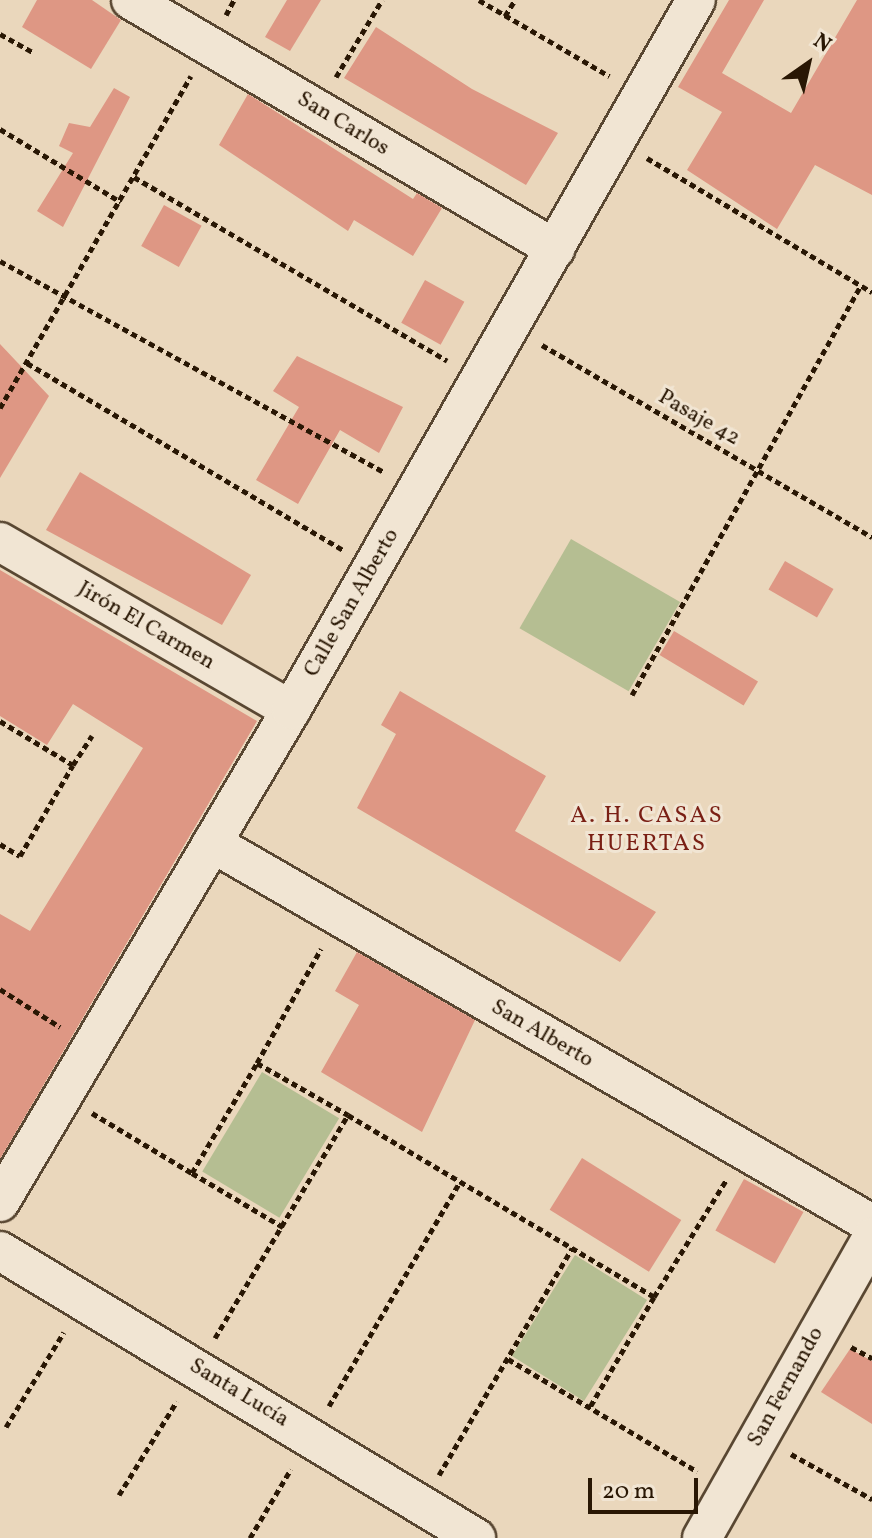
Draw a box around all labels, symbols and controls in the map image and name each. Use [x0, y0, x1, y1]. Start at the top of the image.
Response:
north arrow [768, 24, 848, 104]
text: N [806, 26, 837, 61]
street label: San Carlos [292, 86, 394, 162]
street label: Pasaje 42 [653, 384, 745, 452]
street label: Calle San Alberto [299, 524, 405, 682]
street label: Jirón El Carmen [73, 576, 219, 676]
district label: A. H. CASAS HUERTAS [570, 803, 724, 859]
street label: San Alberto [486, 994, 598, 1074]
street label: San Fernando [742, 1323, 830, 1451]
street label: Santa Lucía [184, 1353, 294, 1433]
scale bar [592, 1462, 702, 1512]
text: 20 m [602, 1475, 655, 1509]

